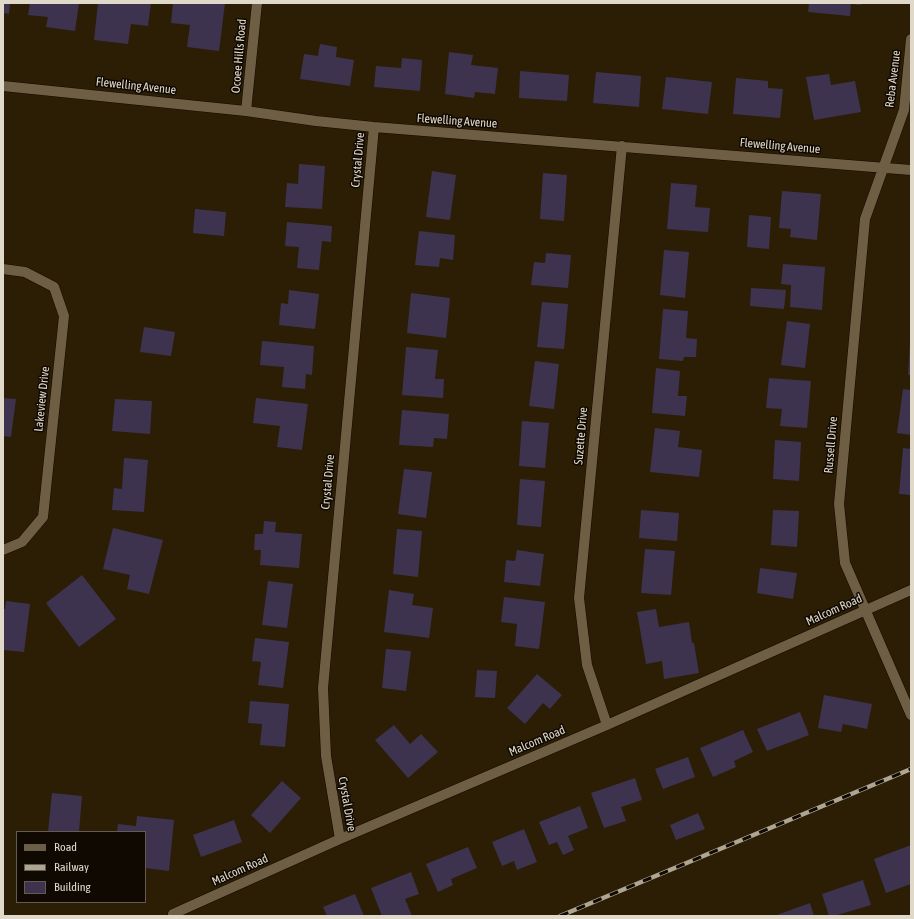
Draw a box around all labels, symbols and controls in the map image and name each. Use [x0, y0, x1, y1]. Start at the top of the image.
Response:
street label: Ocoee Hills Road [229, 18, 249, 94]
street label: Reba Avenue [882, 50, 904, 108]
street label: Flewelling Avenue [95, 75, 177, 97]
street label: Flewelling Avenue [416, 111, 498, 131]
street label: Crystal Drive [348, 132, 368, 188]
street label: Flewelling Avenue [739, 135, 821, 157]
street label: Lakeview Drive [31, 366, 53, 432]
street label: Suzette Drive [571, 407, 591, 465]
street label: Russell Drive [821, 416, 841, 474]
street label: Crystal Drive [318, 454, 338, 510]
street label: Malcom Road [804, 591, 864, 629]
street label: Malcom Road [507, 723, 567, 759]
street label: Crystal Drive [335, 776, 359, 832]
legend [16, 831, 146, 903]
text: Road [54, 840, 77, 854]
street label: Malcom Road [210, 851, 270, 889]
text: Railway [54, 860, 89, 874]
text: Building [54, 880, 91, 894]

